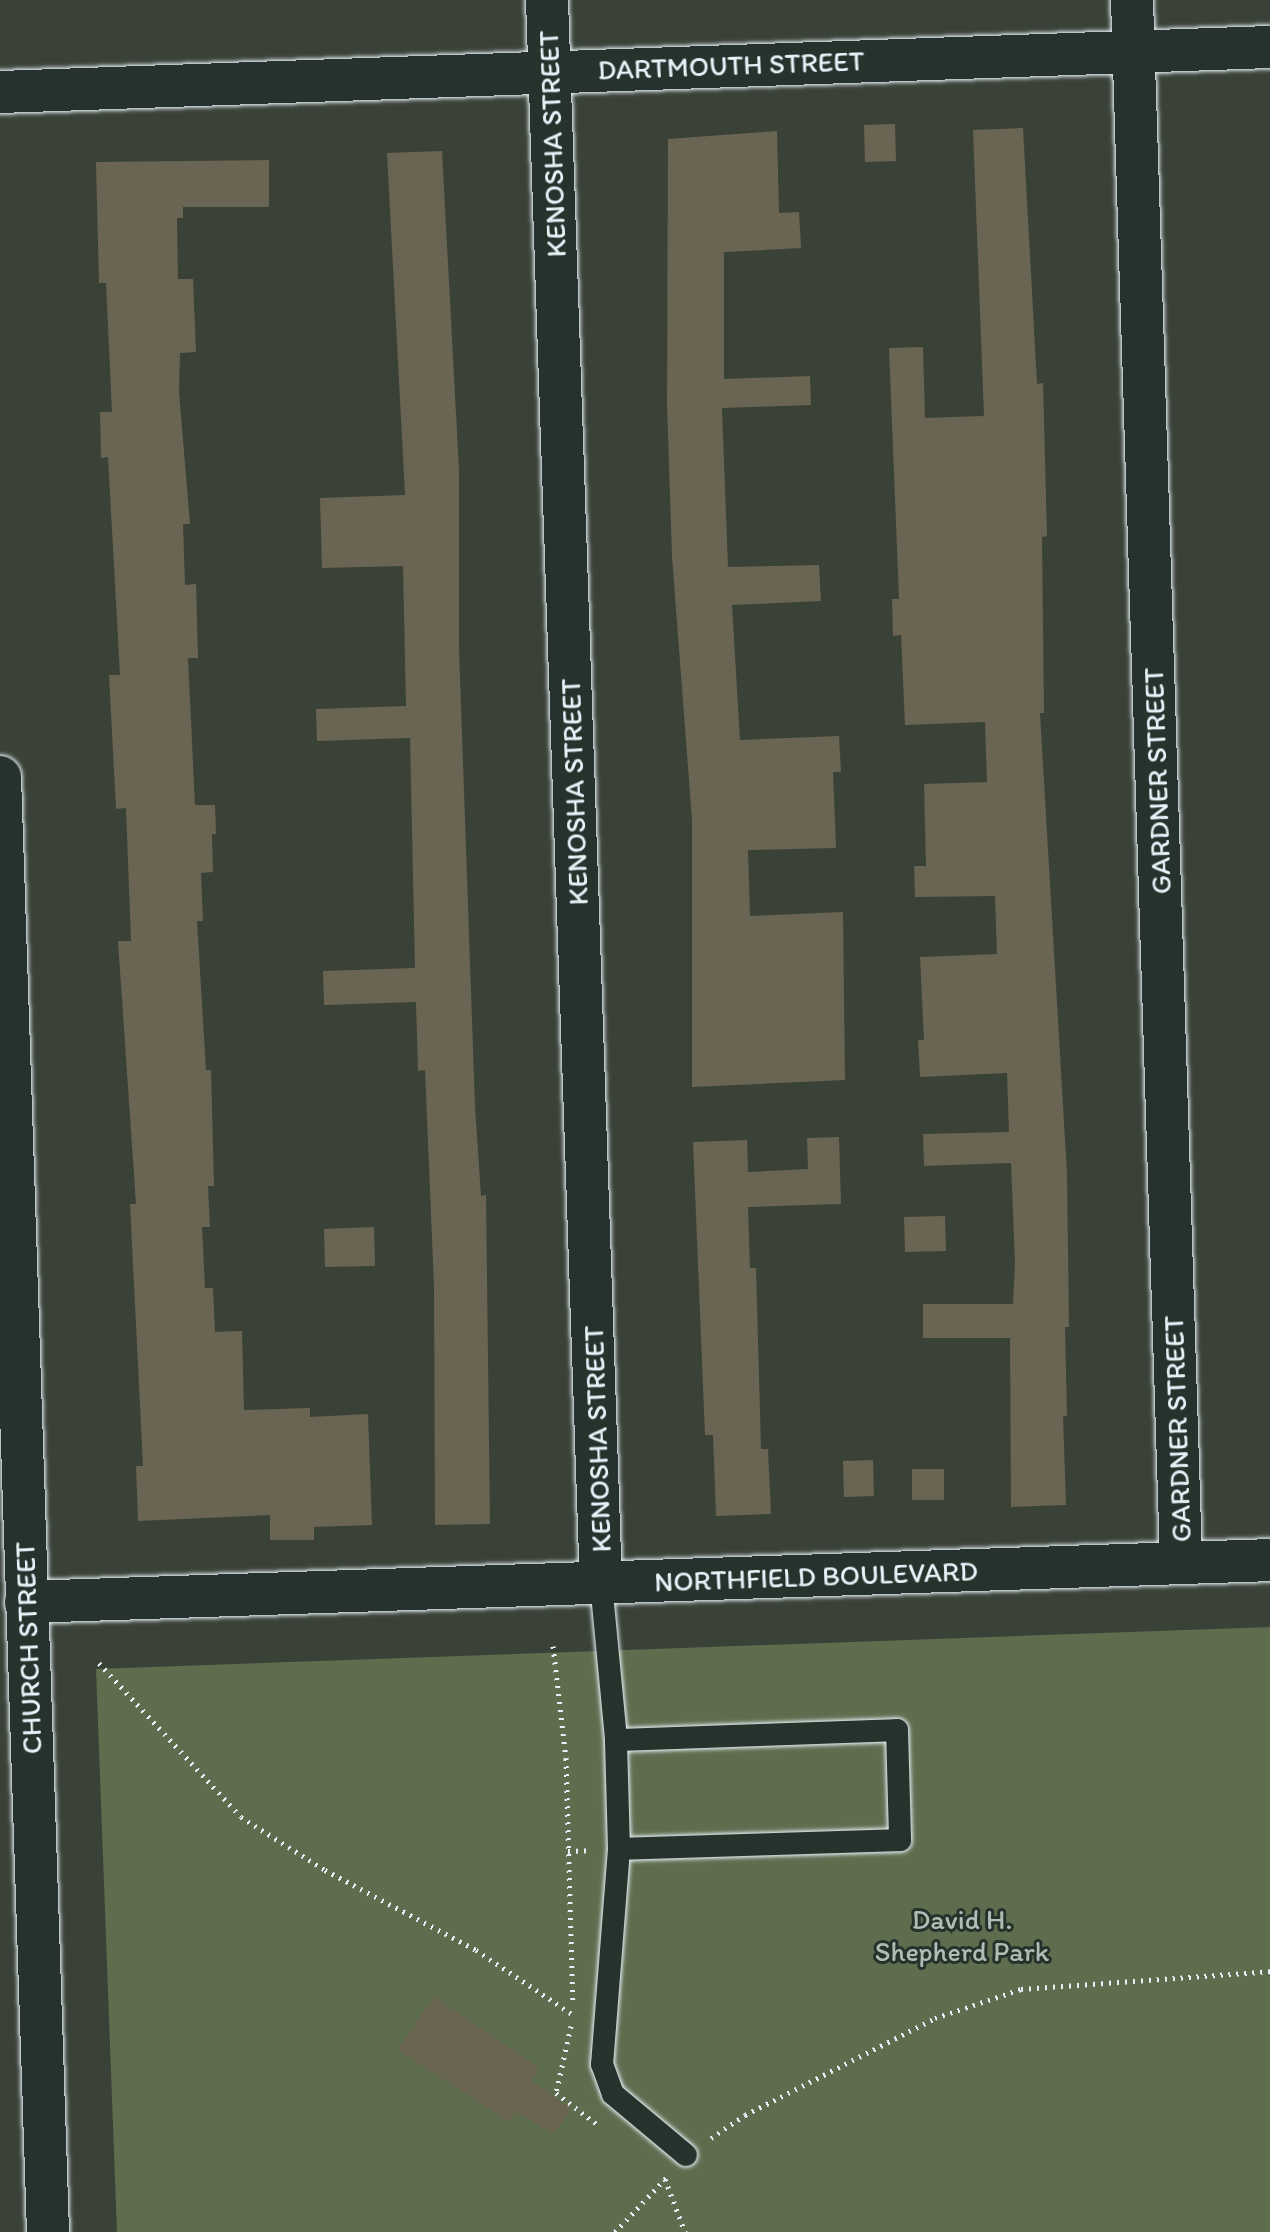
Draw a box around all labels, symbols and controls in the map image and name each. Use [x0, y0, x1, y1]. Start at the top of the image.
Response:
street label: KENOSHA STREET [531, 30, 573, 258]
street label: DARTMOUTH STREET [597, 44, 865, 86]
street label: GARDNER STREET [1136, 667, 1178, 895]
street label: KENOSHA STREET [553, 678, 595, 906]
street label: GARDNER STREET [1156, 1315, 1198, 1543]
street label: KENOSHA STREET [576, 1325, 618, 1553]
street label: CHURCH STREET [8, 1541, 48, 1755]
street label: NORTHFIELD BOULEVARD [654, 1554, 978, 1598]
park label: David H. Shepherd Park [875, 1902, 1049, 1968]

